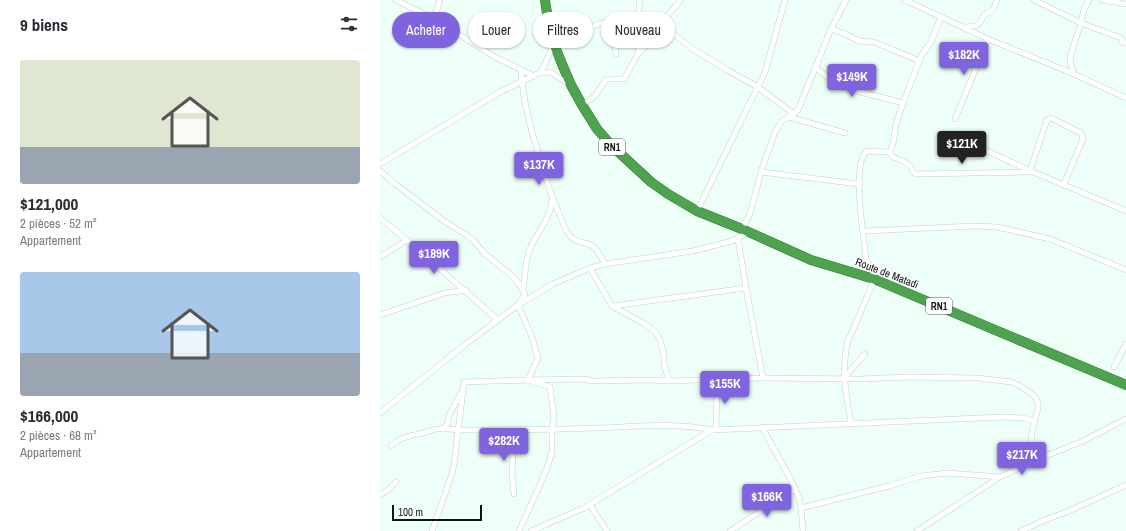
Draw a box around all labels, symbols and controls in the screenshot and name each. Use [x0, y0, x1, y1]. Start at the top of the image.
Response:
chip: Acheter [392, 12, 460, 48]
chip: Louer [468, 12, 525, 48]
chip: Filtres [533, 12, 593, 48]
chip: Nouveau [601, 12, 675, 48]
text: 9 biens [20, 13, 68, 36]
icon: filters [338, 13, 360, 35]
pin: $182K [936, 42, 992, 76]
text: $182K [948, 46, 980, 63]
pin: $149K [824, 64, 880, 98]
text: $149K [836, 68, 868, 85]
icon: home [154, 86, 226, 158]
pin: $121K [934, 131, 990, 165]
text: $121K [946, 135, 978, 152]
road number: RN1 [599, 139, 625, 155]
pin: $137K [511, 152, 567, 186]
text: $137K [523, 156, 555, 173]
text: $121,000 [20, 192, 78, 215]
text: 2 pièces · 52 m² [20, 215, 96, 232]
text: Appartement [20, 232, 81, 249]
pin: $189K [406, 241, 462, 275]
text: $189K [418, 245, 450, 262]
street label: Route de Matadi [853, 255, 921, 291]
icon: home [154, 298, 226, 370]
road number: RN1 [926, 298, 952, 314]
pin: $155K [697, 371, 753, 405]
text: $155K [709, 375, 741, 392]
text: $166,000 [20, 404, 78, 427]
text: 2 pièces · 68 m² [20, 427, 96, 444]
pin: $282K [476, 428, 532, 462]
text: $282K [488, 432, 520, 449]
pin: $217K [994, 442, 1050, 476]
text: Appartement [20, 444, 81, 461]
text: $217K [1006, 446, 1038, 463]
pin: $166K [739, 484, 795, 518]
text: $166K [751, 488, 783, 505]
scale bar [392, 503, 482, 522]
text: 100 m [398, 505, 423, 519]

